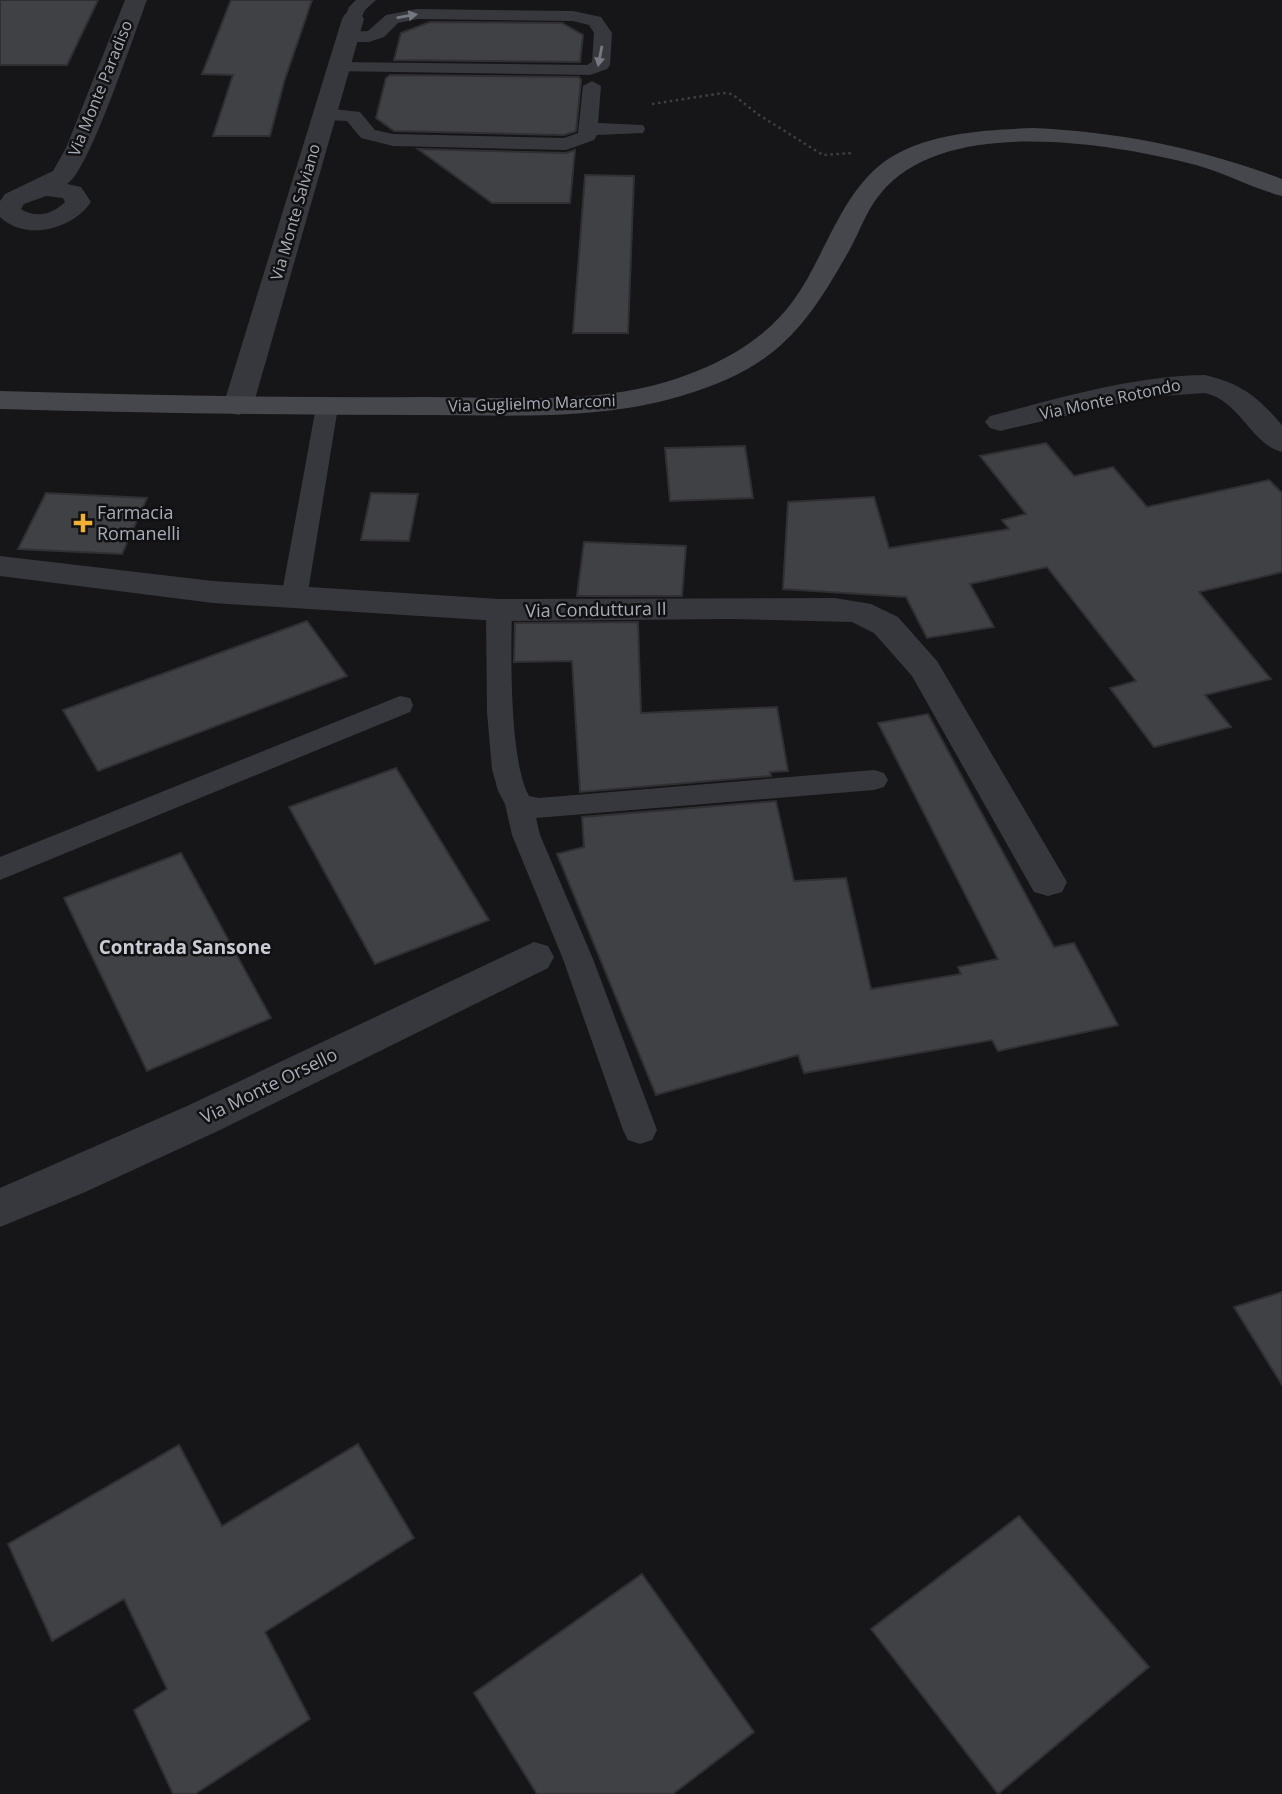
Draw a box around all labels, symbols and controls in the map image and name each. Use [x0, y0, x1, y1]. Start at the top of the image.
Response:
one-way arrow [396, 10, 418, 21]
street label: Via Monte Paradiso [63, 17, 137, 159]
one-way arrow [594, 46, 605, 68]
street label: Via Monte Salviano [265, 141, 325, 283]
street label: Via Monte Rotondo [1038, 373, 1182, 425]
street label: Via Guglielmo Marconi [448, 389, 616, 417]
place label: Farmacia Romanelli [97, 500, 180, 545]
marker: Farmacia Romanelli [75, 515, 91, 531]
street label: Via Conduttura II [525, 596, 667, 622]
district label: Contrada Sansone [99, 934, 271, 960]
street label: Via Monte Orsello [196, 1042, 341, 1129]

